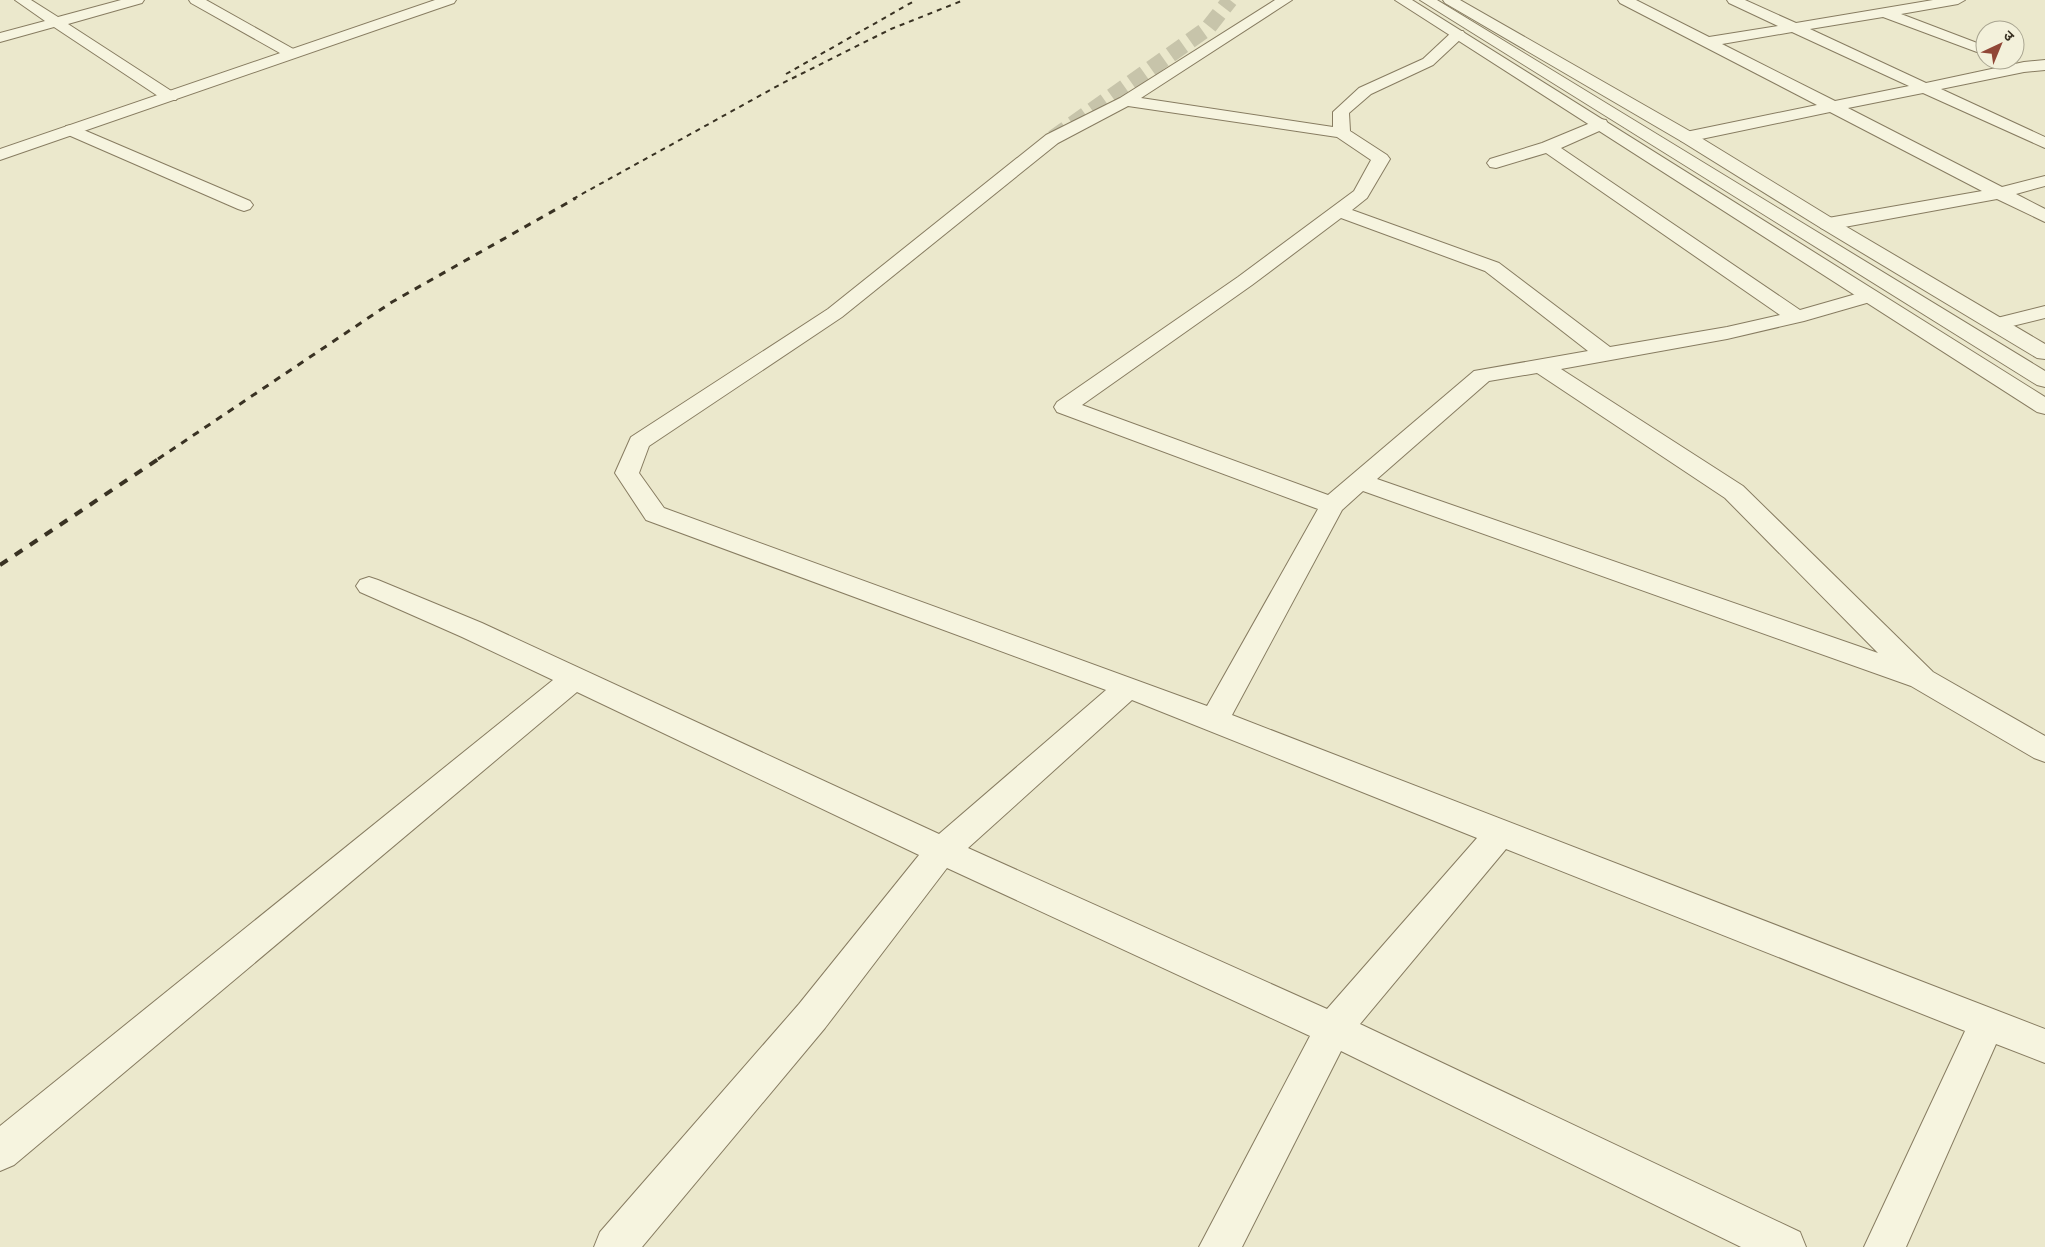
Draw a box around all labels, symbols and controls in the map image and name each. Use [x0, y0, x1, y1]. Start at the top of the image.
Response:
north arrow [1975, 20, 2025, 70]
text: उ [2001, 27, 2018, 45]

